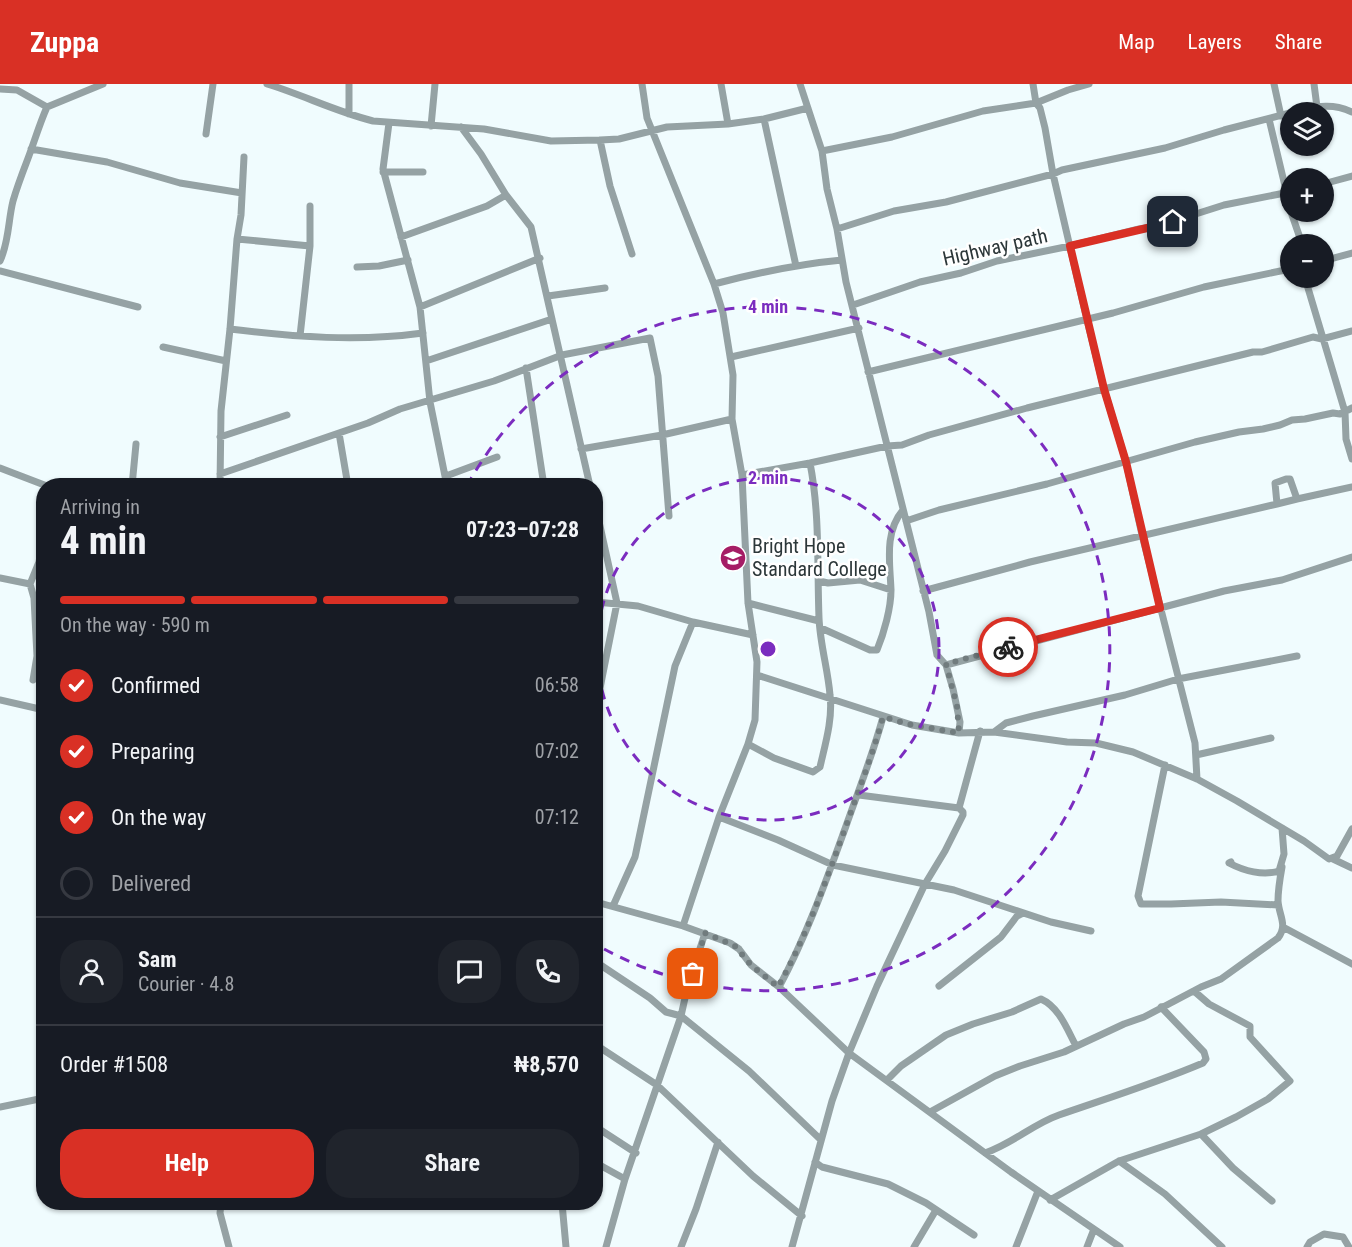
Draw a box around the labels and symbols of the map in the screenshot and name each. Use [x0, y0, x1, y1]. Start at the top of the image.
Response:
pin [1147, 196, 1198, 247]
street label: Highway path [940, 223, 1050, 271]
text: 4 min [748, 296, 788, 317]
text: 2 min [748, 467, 788, 488]
place label: Bright Hope Standard College [752, 534, 887, 581]
school or university icon: Bright Hope Standard College [718, 543, 748, 573]
courier [978, 617, 1038, 677]
centre of rings [758, 639, 778, 659]
pin [667, 948, 718, 999]

